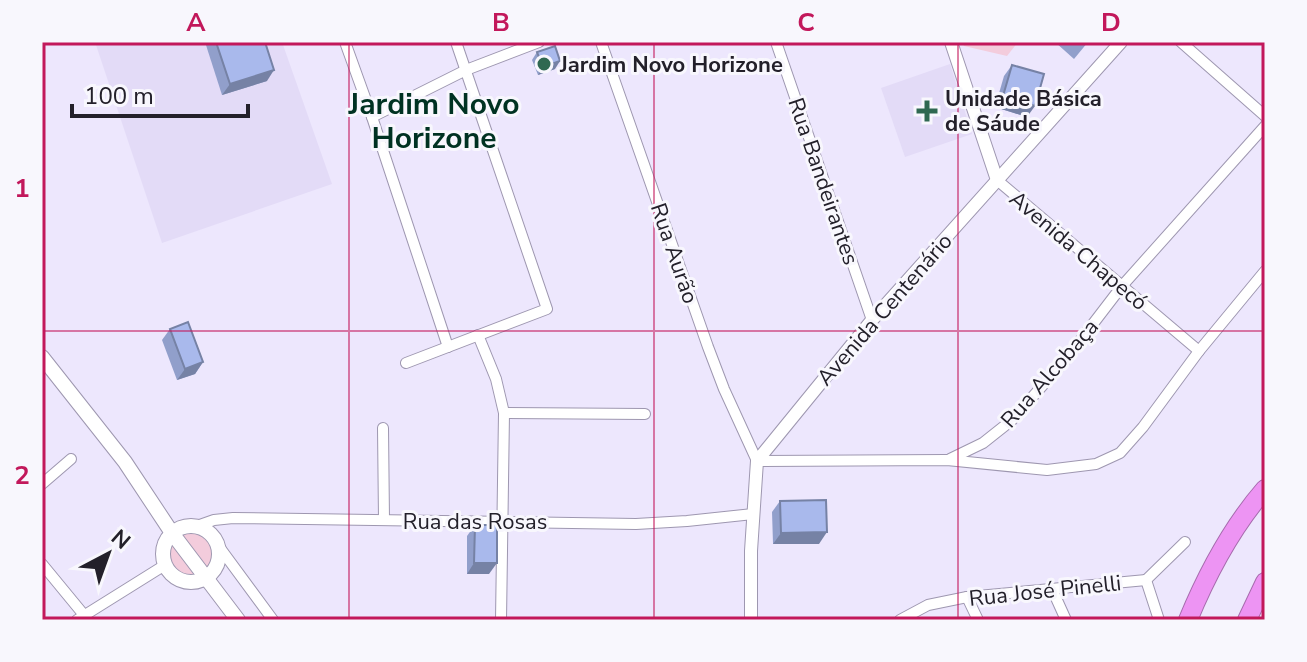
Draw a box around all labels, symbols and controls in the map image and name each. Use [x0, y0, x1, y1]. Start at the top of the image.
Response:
text: A [186, 5, 206, 40]
text: B [492, 5, 510, 40]
text: C [797, 5, 815, 40]
text: D [1101, 5, 1121, 40]
place label: Jardim Novo Horizone [559, 50, 783, 80]
marker: Jardim Novo Horizone [535, 55, 553, 73]
scale bar [72, 68, 248, 118]
text: 100 m [84, 80, 154, 112]
district label: Jardim Novo Horizone [348, 84, 519, 159]
place label: Unidade Básica de Sáude [945, 84, 1102, 139]
street label: Rua Bandeirantes [780, 94, 866, 269]
marker: Unidade Básica de Sáude [916, 100, 938, 122]
text: 1 [14, 171, 30, 206]
street label: Avenida Chapecó [1003, 184, 1154, 317]
street label: Rua Aurão [643, 199, 705, 308]
street label: Avenida Centenário [810, 227, 959, 392]
street label: Rua Alcobaça [994, 313, 1105, 435]
text: 2 [14, 458, 30, 493]
street label: Rua das Rosas [403, 507, 547, 537]
north arrow [68, 514, 148, 594]
text: N [104, 523, 137, 556]
street label: Rua José Pinelli [967, 568, 1123, 614]

